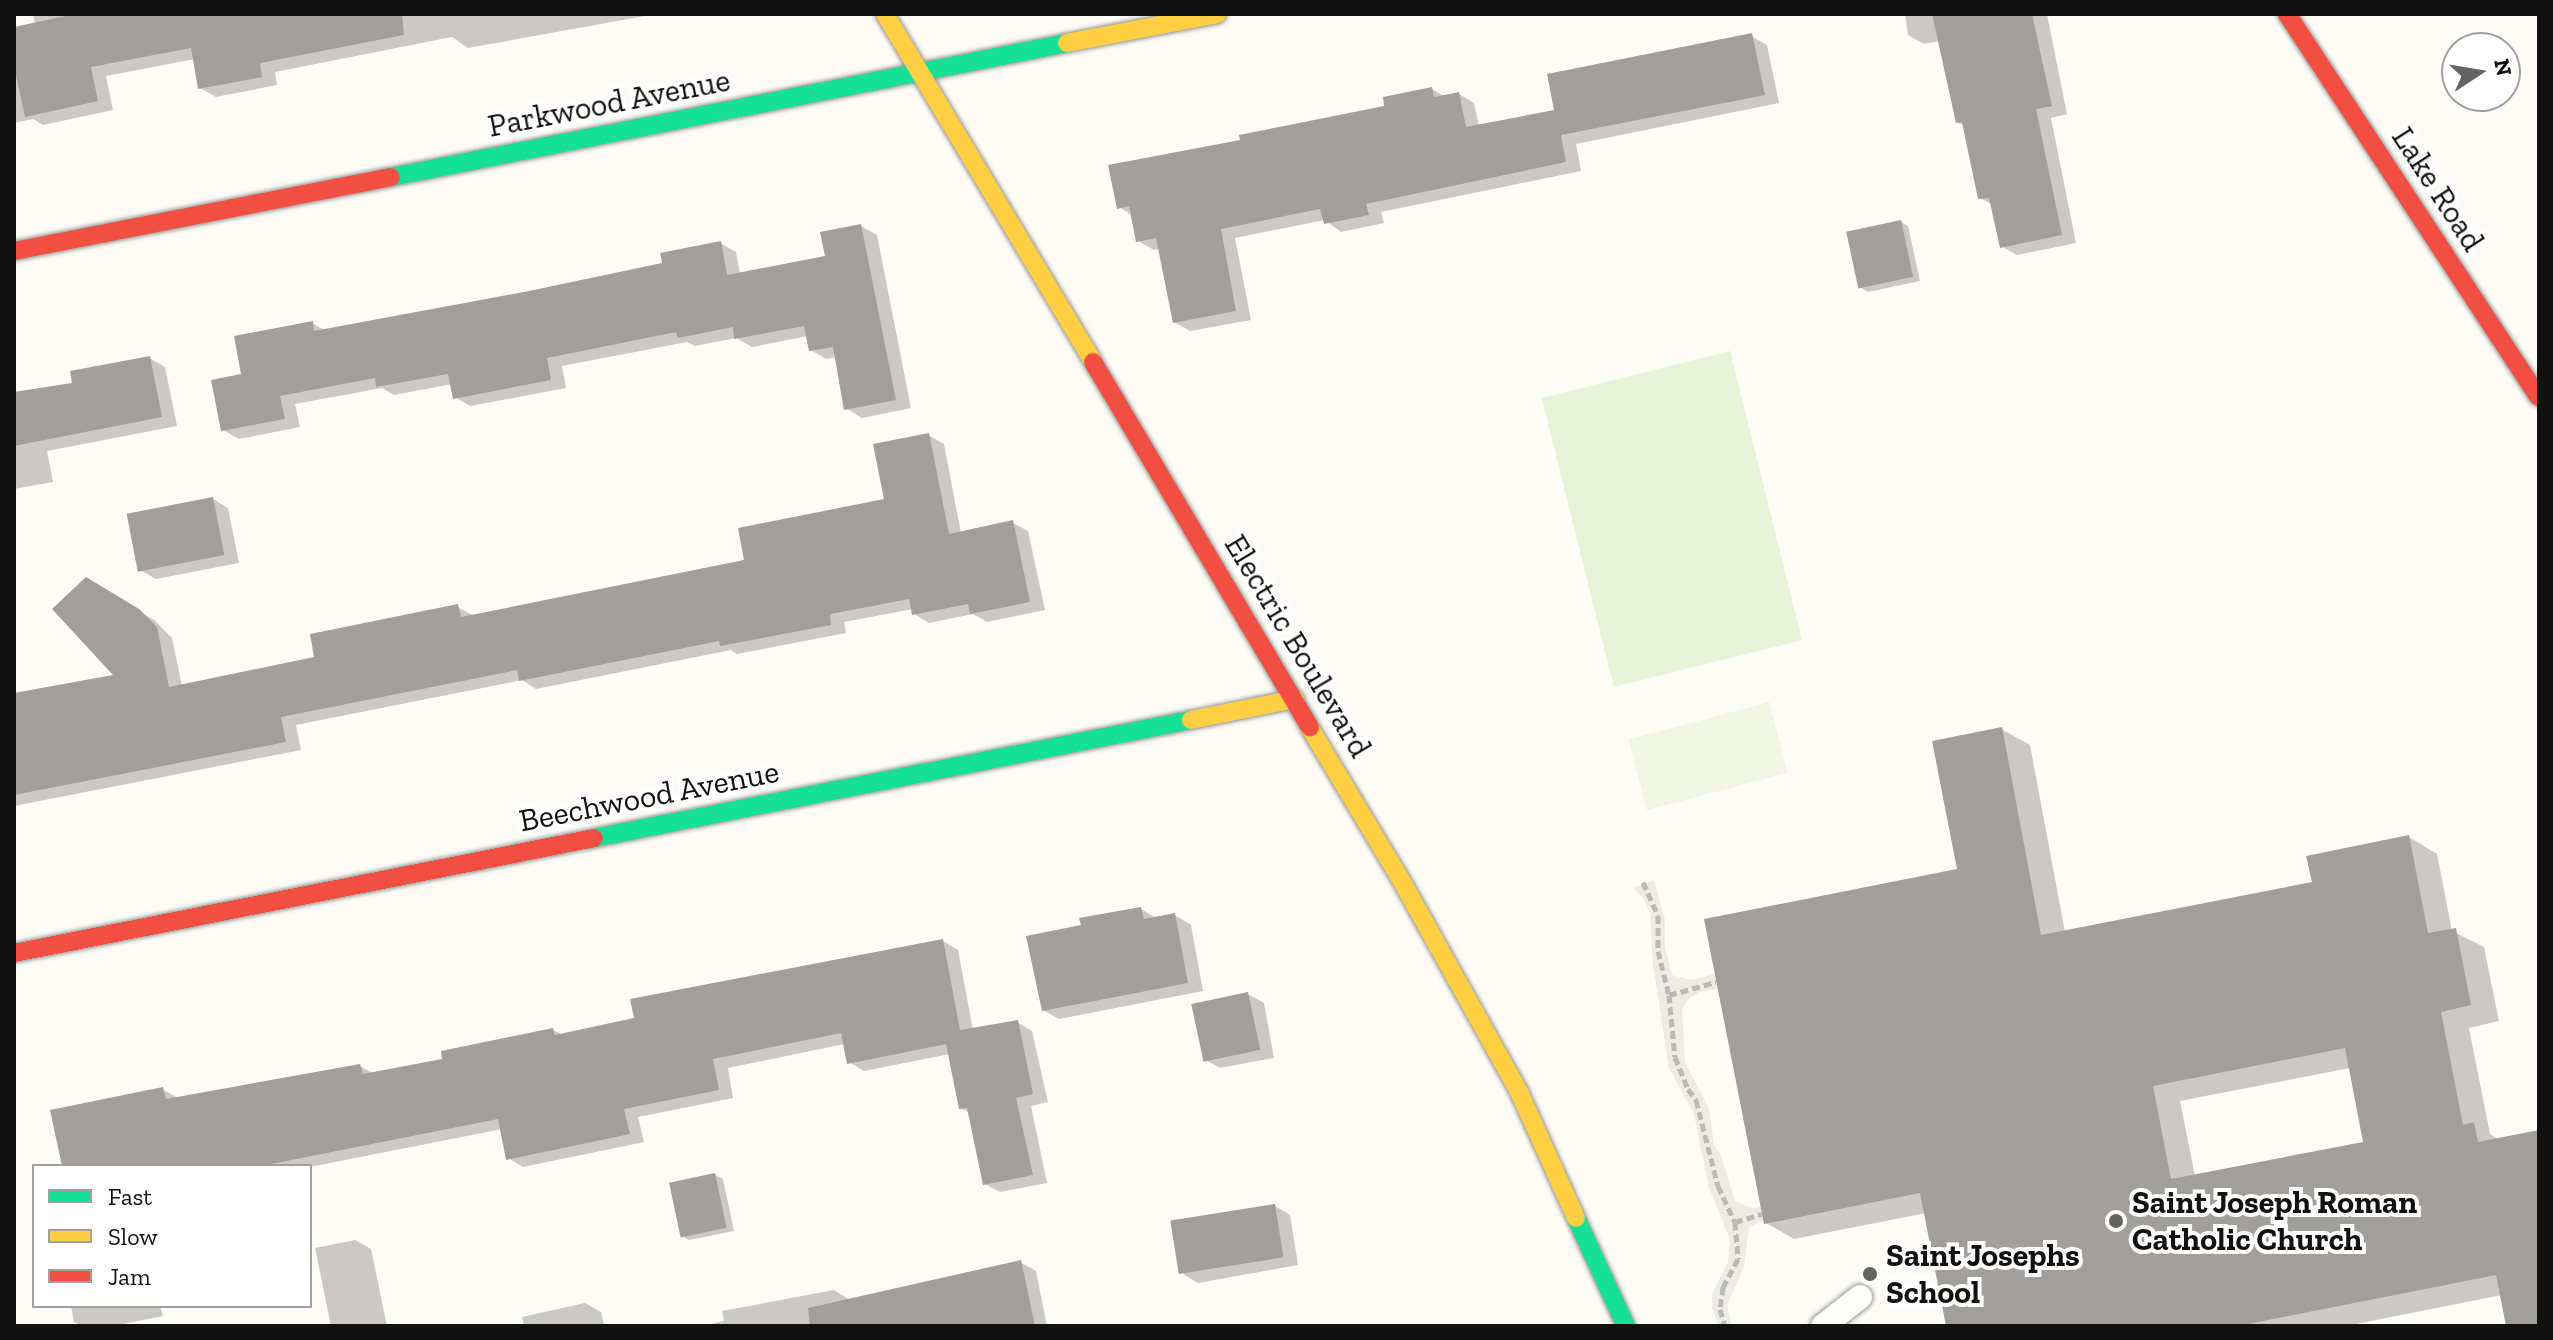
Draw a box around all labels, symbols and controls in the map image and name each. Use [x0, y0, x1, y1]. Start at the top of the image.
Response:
north arrow [2441, 32, 2521, 112]
text: N [2488, 56, 2518, 78]
street label: Parkwood Avenue [484, 61, 734, 145]
street label: Lake Road [2384, 120, 2492, 258]
street label: Electric Boulevard [1216, 528, 1380, 764]
street label: Beechwood Avenue [515, 752, 783, 840]
legend [32, 1164, 312, 1308]
text: Fast [108, 1182, 152, 1211]
place label: Saint Joseph Roman Catholic Church [2132, 1184, 2418, 1259]
marker: Saint Joseph Roman Catholic Church [2107, 1212, 2125, 1230]
text: Slow [108, 1222, 158, 1251]
place label: Saint Josephs School [1886, 1237, 2080, 1312]
text: Jam [108, 1262, 151, 1291]
marker: Saint Josephs School [1861, 1265, 1879, 1283]

